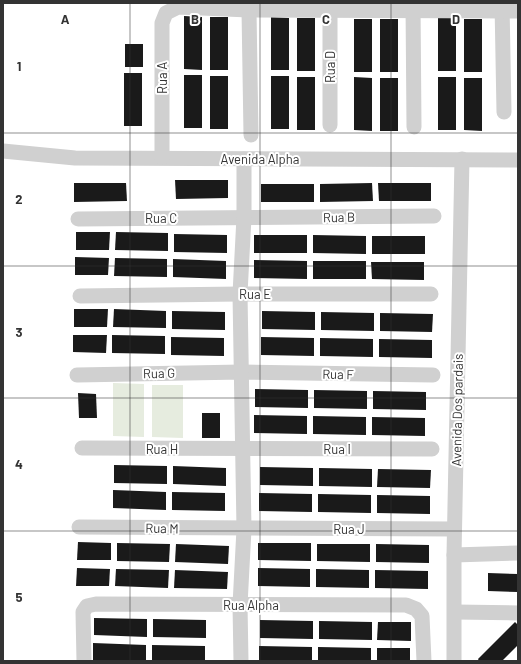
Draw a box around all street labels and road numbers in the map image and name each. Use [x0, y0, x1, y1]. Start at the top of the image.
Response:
street label: Rua D [322, 51, 338, 83]
street label: Rua A [154, 62, 170, 94]
street label: Avenida Alpha [221, 151, 299, 167]
street label: Rua B [323, 209, 355, 225]
street label: Rua C [145, 210, 177, 226]
street label: Rua E [239, 286, 271, 302]
street label: Avenida Dos pardais [448, 353, 466, 467]
street label: Rua G [143, 365, 175, 381]
street label: Rua F [322, 366, 355, 382]
street label: Rua H [146, 441, 178, 457]
street label: Rua I [323, 441, 351, 457]
street label: Rua M [145, 520, 179, 536]
street label: Rua J [333, 521, 365, 537]
street label: Rua Alpha [223, 597, 279, 613]

